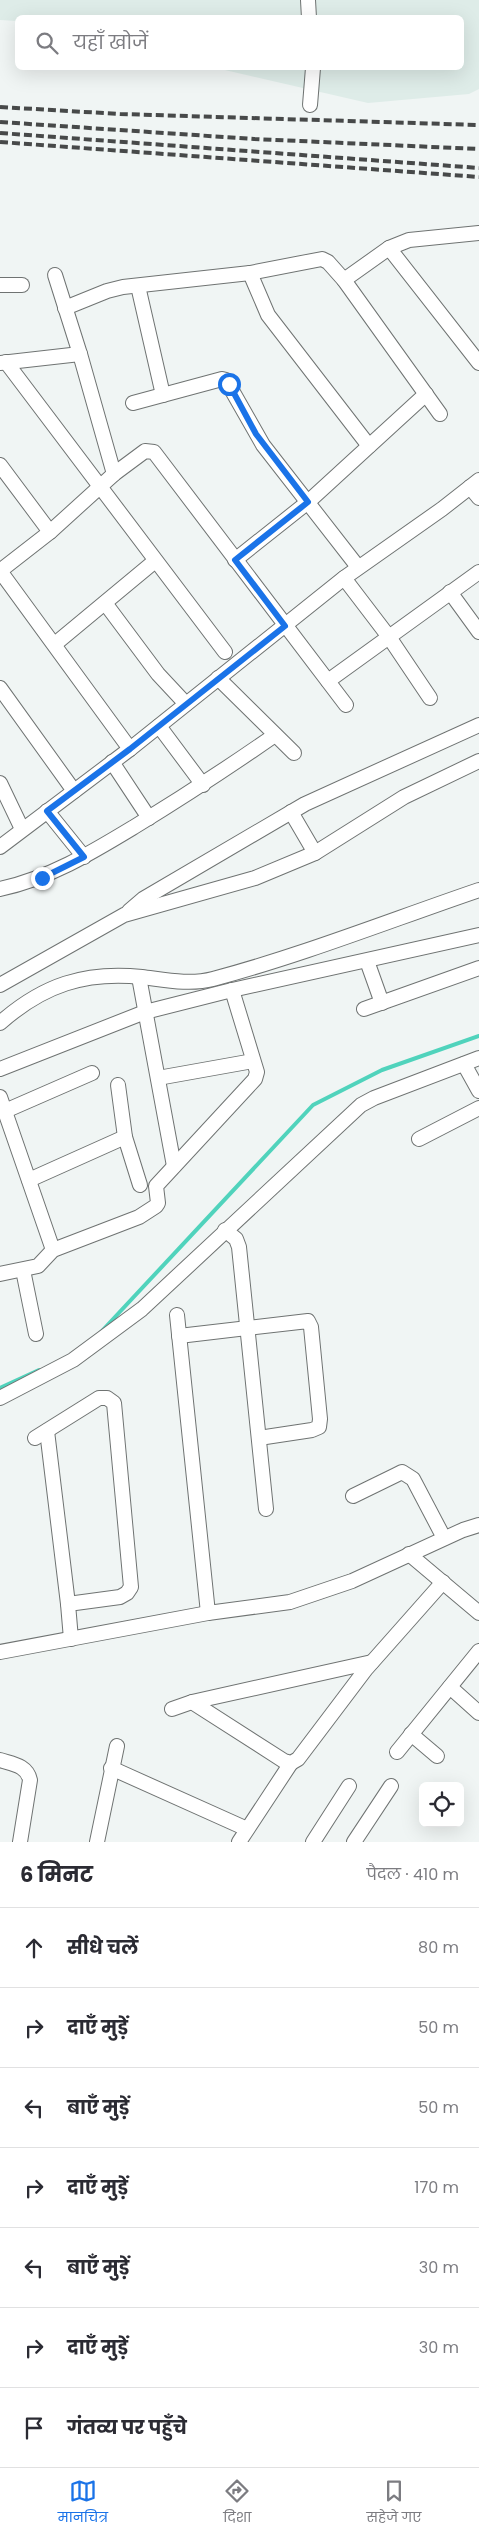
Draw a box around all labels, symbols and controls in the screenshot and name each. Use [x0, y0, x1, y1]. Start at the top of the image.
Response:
search box [15, 15, 464, 70]
icon: search [33, 29, 61, 57]
text: यहाँ खोजें [73, 29, 148, 56]
route start [218, 373, 241, 396]
route end [31, 867, 54, 890]
map controls [419, 1782, 464, 1827]
button: locate [419, 1782, 464, 1827]
text: 6 मिनट [20, 1860, 93, 1889]
text: पैदल · 410 m [366, 1863, 459, 1886]
icon: ahead [20, 1934, 48, 1962]
text: सीधे चलें [67, 1934, 138, 1961]
text: 80 m [418, 1936, 459, 1959]
icon: right [20, 2014, 48, 2042]
text: दाएँ मुड़ें [67, 2014, 128, 2041]
text: 50 m [418, 2016, 459, 2039]
icon: left [20, 2094, 48, 2122]
text: बाएँ मुड़ें [67, 2094, 129, 2121]
text: 50 m [418, 2096, 459, 2119]
icon: right [20, 2174, 48, 2202]
text: दाएँ मुड़ें [67, 2174, 128, 2201]
text: 170 m [414, 2176, 459, 2199]
icon: left [20, 2254, 48, 2282]
text: बाएँ मुड़ें [67, 2254, 129, 2281]
text: 30 m [419, 2256, 459, 2279]
icon: right [20, 2334, 48, 2362]
text: दाएँ मुड़ें [67, 2334, 128, 2361]
text: 30 m [419, 2336, 459, 2359]
icon: arrive [20, 2414, 48, 2442]
text: गंतव्य पर पहुँचे [67, 2414, 187, 2441]
tab: मानचित्र [58, 2477, 108, 2528]
tab: दिशा [223, 2477, 251, 2528]
tab: सहेजे गए [367, 2477, 421, 2528]

